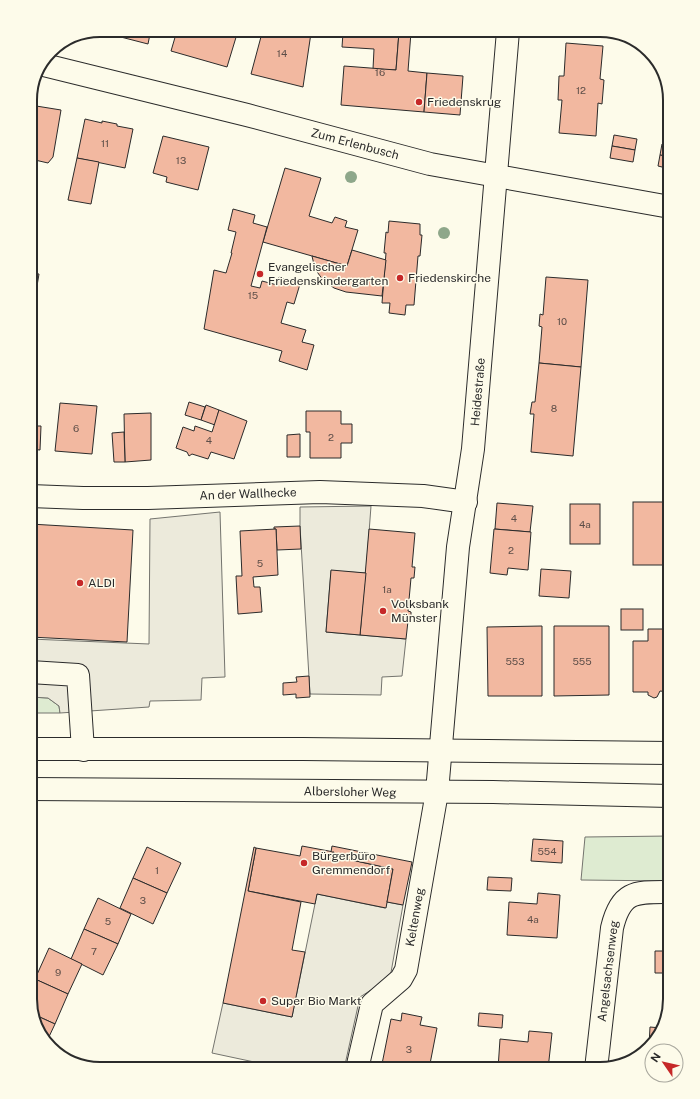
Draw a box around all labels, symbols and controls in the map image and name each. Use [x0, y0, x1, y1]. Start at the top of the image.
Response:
house number: 14 [277, 47, 287, 59]
house number: 16 [375, 66, 385, 78]
house number: 12 [576, 84, 586, 96]
place label: Friedenskrug [427, 95, 501, 109]
marker: Friedenskrug [414, 97, 424, 107]
street label: Zum Erlenbusch [309, 126, 401, 162]
house number: 11 [101, 137, 109, 149]
house number: 13 [176, 154, 186, 166]
place label: Evangelischer Friedenskindergarten [268, 260, 388, 288]
marker: Evangelischer Friedenskindergarten [255, 269, 265, 279]
place label: Friedenskirche [408, 271, 491, 285]
marker: Friedenskirche [395, 273, 405, 283]
house number: 15 [248, 289, 258, 301]
house number: 10 [557, 315, 567, 327]
street label: Heidestraße [468, 357, 488, 427]
house number: 8 [551, 402, 557, 414]
house number: 6 [73, 422, 79, 434]
house number: 2 [328, 431, 334, 443]
house number: 4 [206, 434, 212, 446]
street label: An der Wallhecke [199, 485, 297, 503]
house number: 4 [511, 512, 517, 524]
house number: 4a [579, 518, 591, 530]
house number: 2 [508, 544, 514, 556]
house number: 5 [257, 557, 263, 569]
place label: ALDI [88, 576, 115, 590]
marker: ALDI [75, 578, 85, 588]
house number: 1a [382, 583, 392, 595]
place label: Volksbank Münster [391, 597, 449, 625]
marker: Volksbank Münster [378, 606, 388, 616]
house number: 553 [505, 655, 525, 667]
house number: 555 [572, 655, 592, 667]
street label: Albersloher Weg [303, 784, 397, 800]
house number: 554 [537, 845, 557, 857]
place label: Bürgerbüro Gremmendorf [312, 849, 390, 877]
marker: Bürgerbüro Gremmendorf [299, 858, 309, 868]
house number: 1 [155, 864, 159, 876]
street label: Keltenweg [403, 887, 427, 947]
house number: 3 [140, 894, 146, 906]
house number: 4a [527, 913, 539, 925]
house number: 5 [105, 915, 111, 927]
street label: Angelsachsenweg [595, 919, 621, 1023]
house number: 7 [91, 945, 97, 957]
house number: 9 [55, 966, 61, 978]
place label: Super Bio Markt [271, 994, 362, 1008]
marker: Super Bio Markt [258, 996, 268, 1006]
house number: 3 [406, 1043, 412, 1055]
north arrow [644, 1043, 684, 1083]
text: N [648, 1050, 663, 1064]

